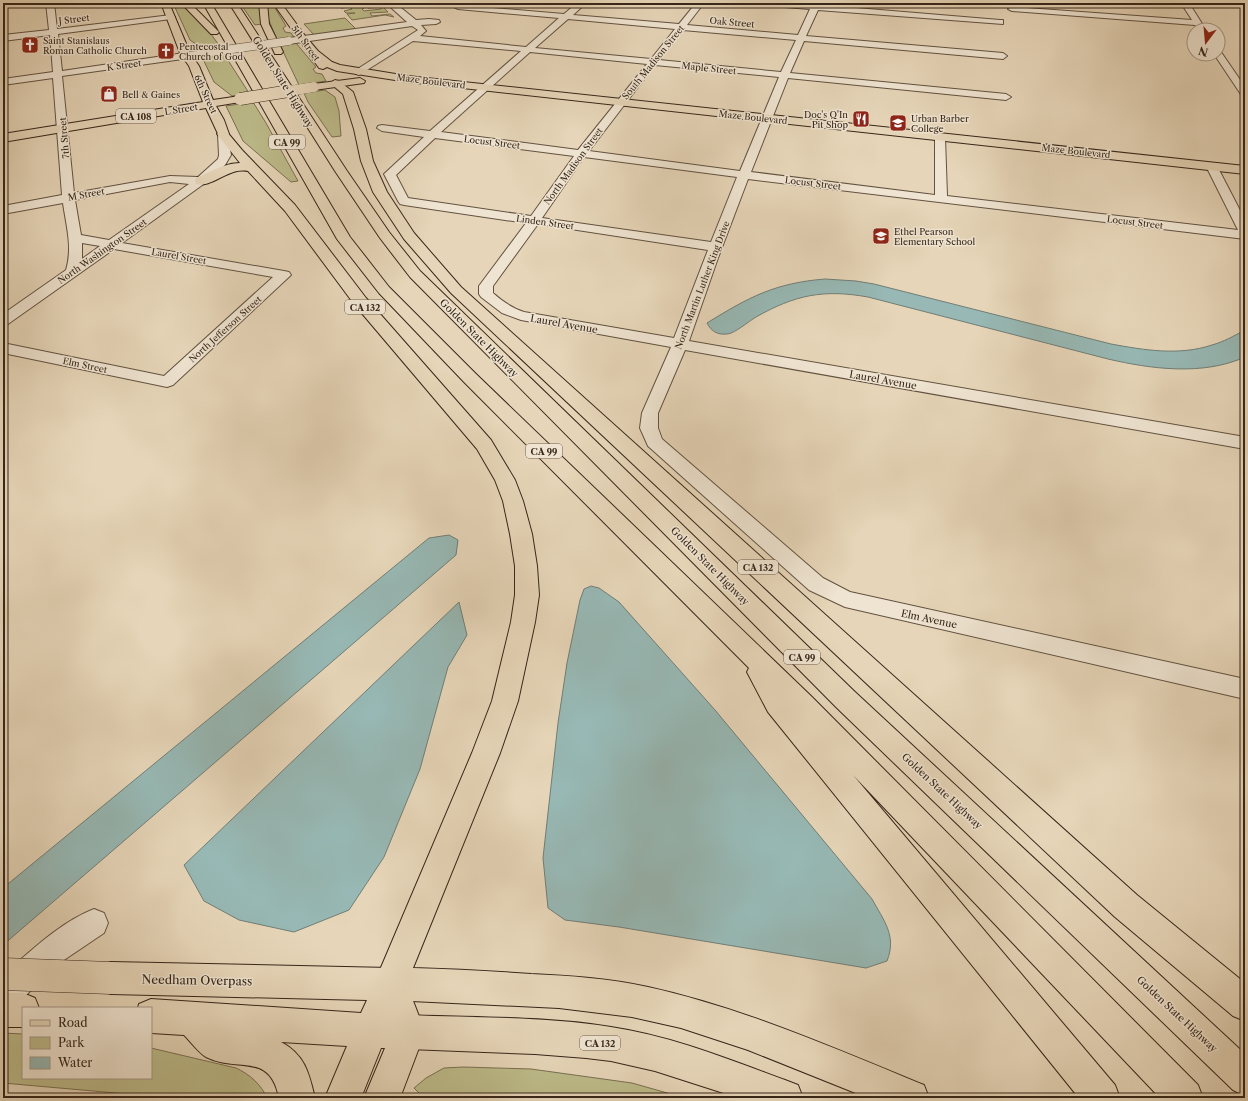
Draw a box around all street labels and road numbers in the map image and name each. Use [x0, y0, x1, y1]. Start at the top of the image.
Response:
street label: J Street [56, 12, 91, 27]
street label: Oak Street [709, 15, 756, 30]
street label: South Madison Street [620, 22, 687, 101]
street label: 5th Street [289, 23, 323, 64]
street label: Golden State Highway [249, 34, 317, 131]
street label: K Street [106, 57, 143, 73]
street label: Maple Street [681, 60, 738, 76]
street label: Maze Boulevard [396, 71, 467, 91]
street label: 6th Street [192, 73, 220, 116]
street label: L Street [164, 101, 199, 117]
street label: Maze Boulevard [718, 108, 789, 126]
road number: CA 108 [116, 109, 156, 123]
street label: 7th Street [57, 116, 71, 159]
street label: North Madison Street [541, 125, 605, 207]
street label: Locust Street [463, 133, 522, 151]
road number: CA 99 [269, 135, 305, 149]
street label: Maze Boulevard [1041, 142, 1112, 160]
street label: Locust Street [784, 174, 843, 192]
street label: M Street [67, 185, 106, 203]
street label: Linden Street [515, 212, 575, 232]
street label: Locust Street [1106, 213, 1165, 231]
street label: North Washington Street [55, 216, 149, 286]
street label: North Martin Luther King Drive [672, 219, 732, 351]
street label: Laurel Street [151, 246, 208, 266]
street label: North Jefferson Street [186, 293, 264, 364]
street label: Golden State Highway [437, 296, 521, 380]
road number: CA 132 [345, 300, 385, 314]
street label: Laurel Avenue [529, 312, 599, 336]
street label: Elm Street [62, 355, 109, 375]
street label: Laurel Avenue [848, 368, 918, 392]
road number: CA 99 [526, 444, 562, 458]
street label: Golden State Highway [668, 524, 752, 608]
road number: CA 132 [738, 560, 778, 574]
street label: Elm Avenue [900, 607, 959, 631]
road number: CA 99 [784, 650, 820, 664]
street label: Golden State Highway [899, 750, 985, 832]
street label: Needham Overpass [142, 972, 252, 988]
street label: Golden State Highway [1134, 973, 1220, 1055]
road number: CA 132 [580, 1036, 620, 1050]

